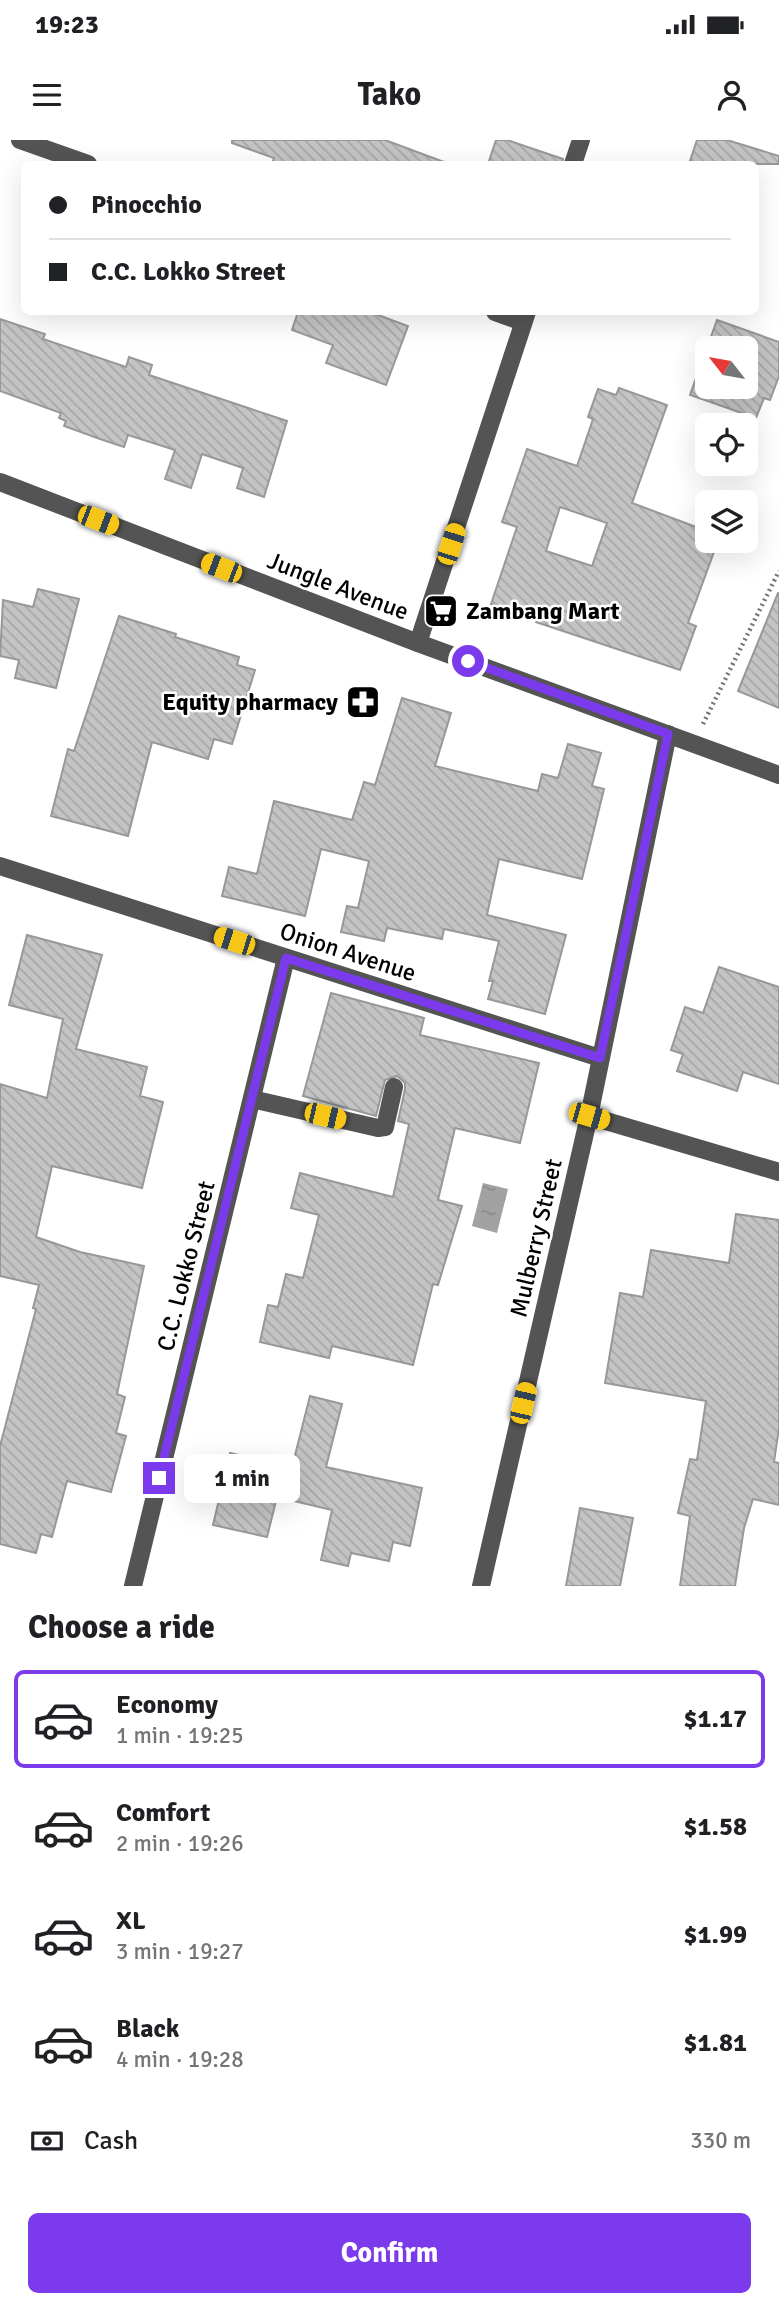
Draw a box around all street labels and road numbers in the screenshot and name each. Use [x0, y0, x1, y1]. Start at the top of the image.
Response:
street label: Jungle Avenue [263, 545, 413, 627]
street label: Onion Avenue [276, 916, 420, 988]
street label: Mulberry Street [503, 1156, 569, 1320]
street label: C.C. Lokko Street [150, 1178, 222, 1354]

